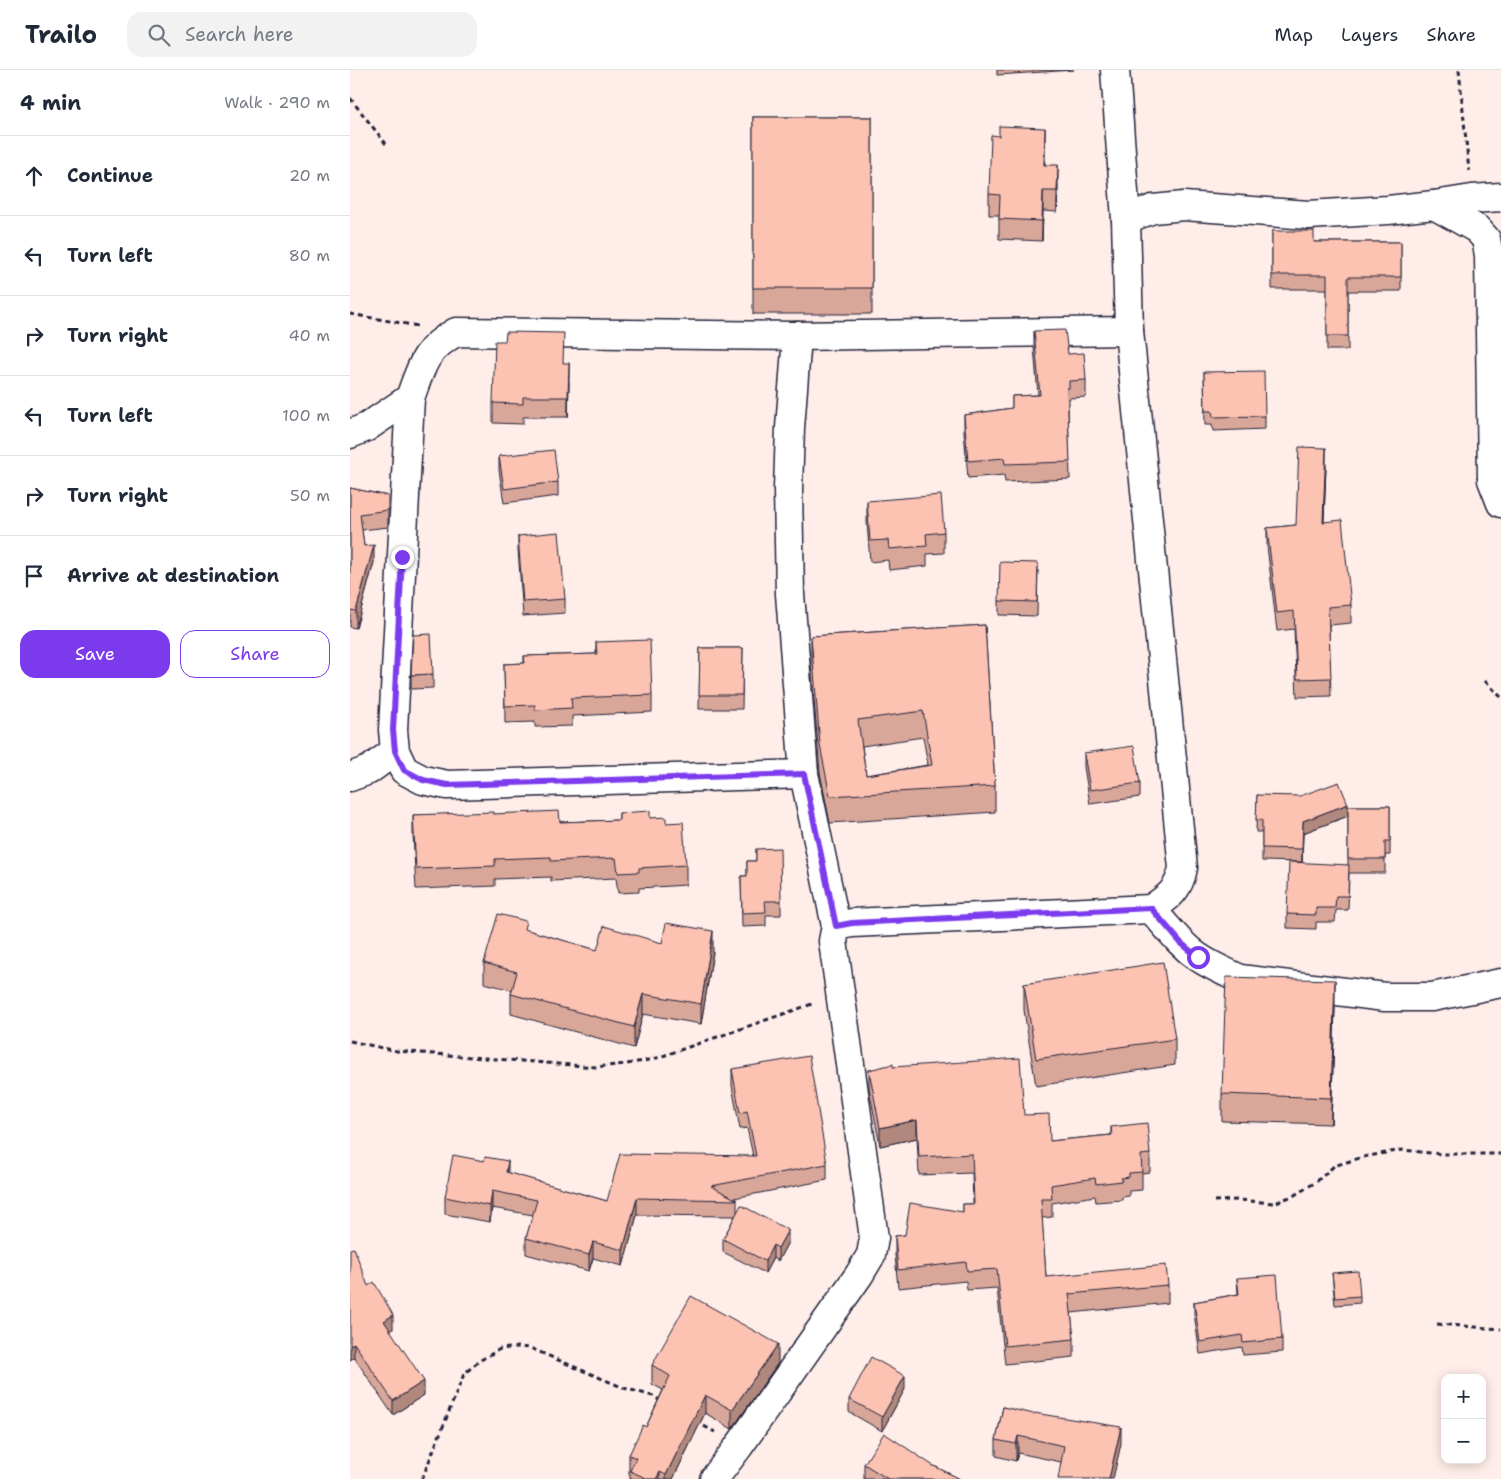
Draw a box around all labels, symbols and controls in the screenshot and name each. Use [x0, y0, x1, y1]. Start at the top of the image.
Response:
search box [127, 12, 477, 57]
text: Trailo [25, 19, 97, 51]
icon: search [145, 21, 173, 49]
text: Search here [185, 22, 294, 47]
text: Map [1275, 23, 1313, 47]
text: Layers [1341, 23, 1398, 47]
text: Share [1426, 23, 1476, 47]
text: 4 min [20, 89, 81, 117]
text: Walk · 290 m [224, 92, 330, 113]
icon: ahead [20, 162, 48, 190]
text: Continue [67, 163, 153, 188]
text: 20 m [289, 165, 330, 186]
icon: left [20, 242, 48, 270]
text: Turn left [67, 243, 153, 268]
text: 80 m [289, 245, 330, 266]
icon: right [20, 322, 48, 350]
text: Turn right [67, 323, 168, 348]
text: 40 m [288, 325, 330, 346]
icon: left [20, 402, 48, 430]
text: Turn left [67, 403, 153, 428]
text: 100 m [282, 405, 330, 426]
icon: right [20, 482, 48, 510]
text: Turn right [67, 483, 168, 508]
text: 50 m [290, 485, 330, 506]
route end [391, 546, 414, 569]
icon: arrive [20, 562, 48, 590]
text: Arrive at destination [67, 563, 279, 588]
button: Save [20, 630, 170, 678]
button: Share [180, 630, 330, 678]
route start [1187, 946, 1210, 969]
map controls [1441, 1374, 1486, 1464]
button: + [1441, 1374, 1486, 1419]
button: − [1441, 1419, 1486, 1464]

